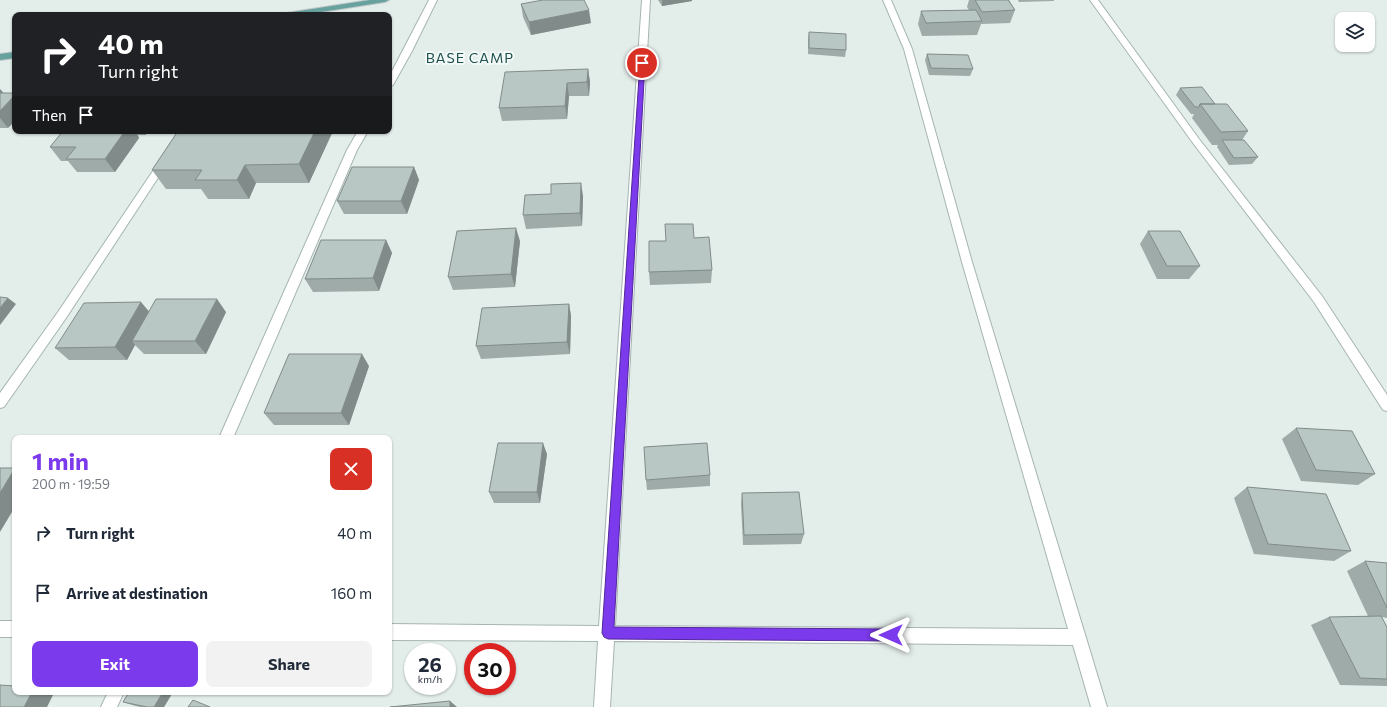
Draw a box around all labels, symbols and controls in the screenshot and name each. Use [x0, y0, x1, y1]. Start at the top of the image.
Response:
map controls [1335, 12, 1375, 52]
button: layers [1335, 12, 1375, 52]
text: 40 m [98, 26, 164, 60]
icon: right [32, 28, 84, 80]
pin [625, 46, 659, 80]
district label: BASE CAMP [426, 49, 514, 66]
icon: arrive [631, 52, 653, 74]
text: Turn right [98, 60, 178, 82]
icon: arrive [75, 104, 97, 126]
text: Then [32, 106, 67, 124]
text: 1 min [32, 446, 89, 475]
button: close [330, 448, 372, 490]
text: 200 m · 19:59 [32, 476, 110, 492]
icon: right [32, 522, 54, 544]
text: Turn right [66, 524, 135, 542]
text: 40 m [337, 524, 372, 542]
icon: arrive [32, 582, 54, 604]
text: Arrive at destination [66, 584, 208, 602]
text: 160 m [331, 584, 372, 602]
position arrow [870, 614, 912, 656]
button: Exit [32, 641, 198, 687]
button: Share [206, 641, 372, 687]
speed limit sign: 30 [464, 643, 516, 695]
text: 26 [418, 652, 442, 676]
text: km/h [418, 673, 442, 685]

